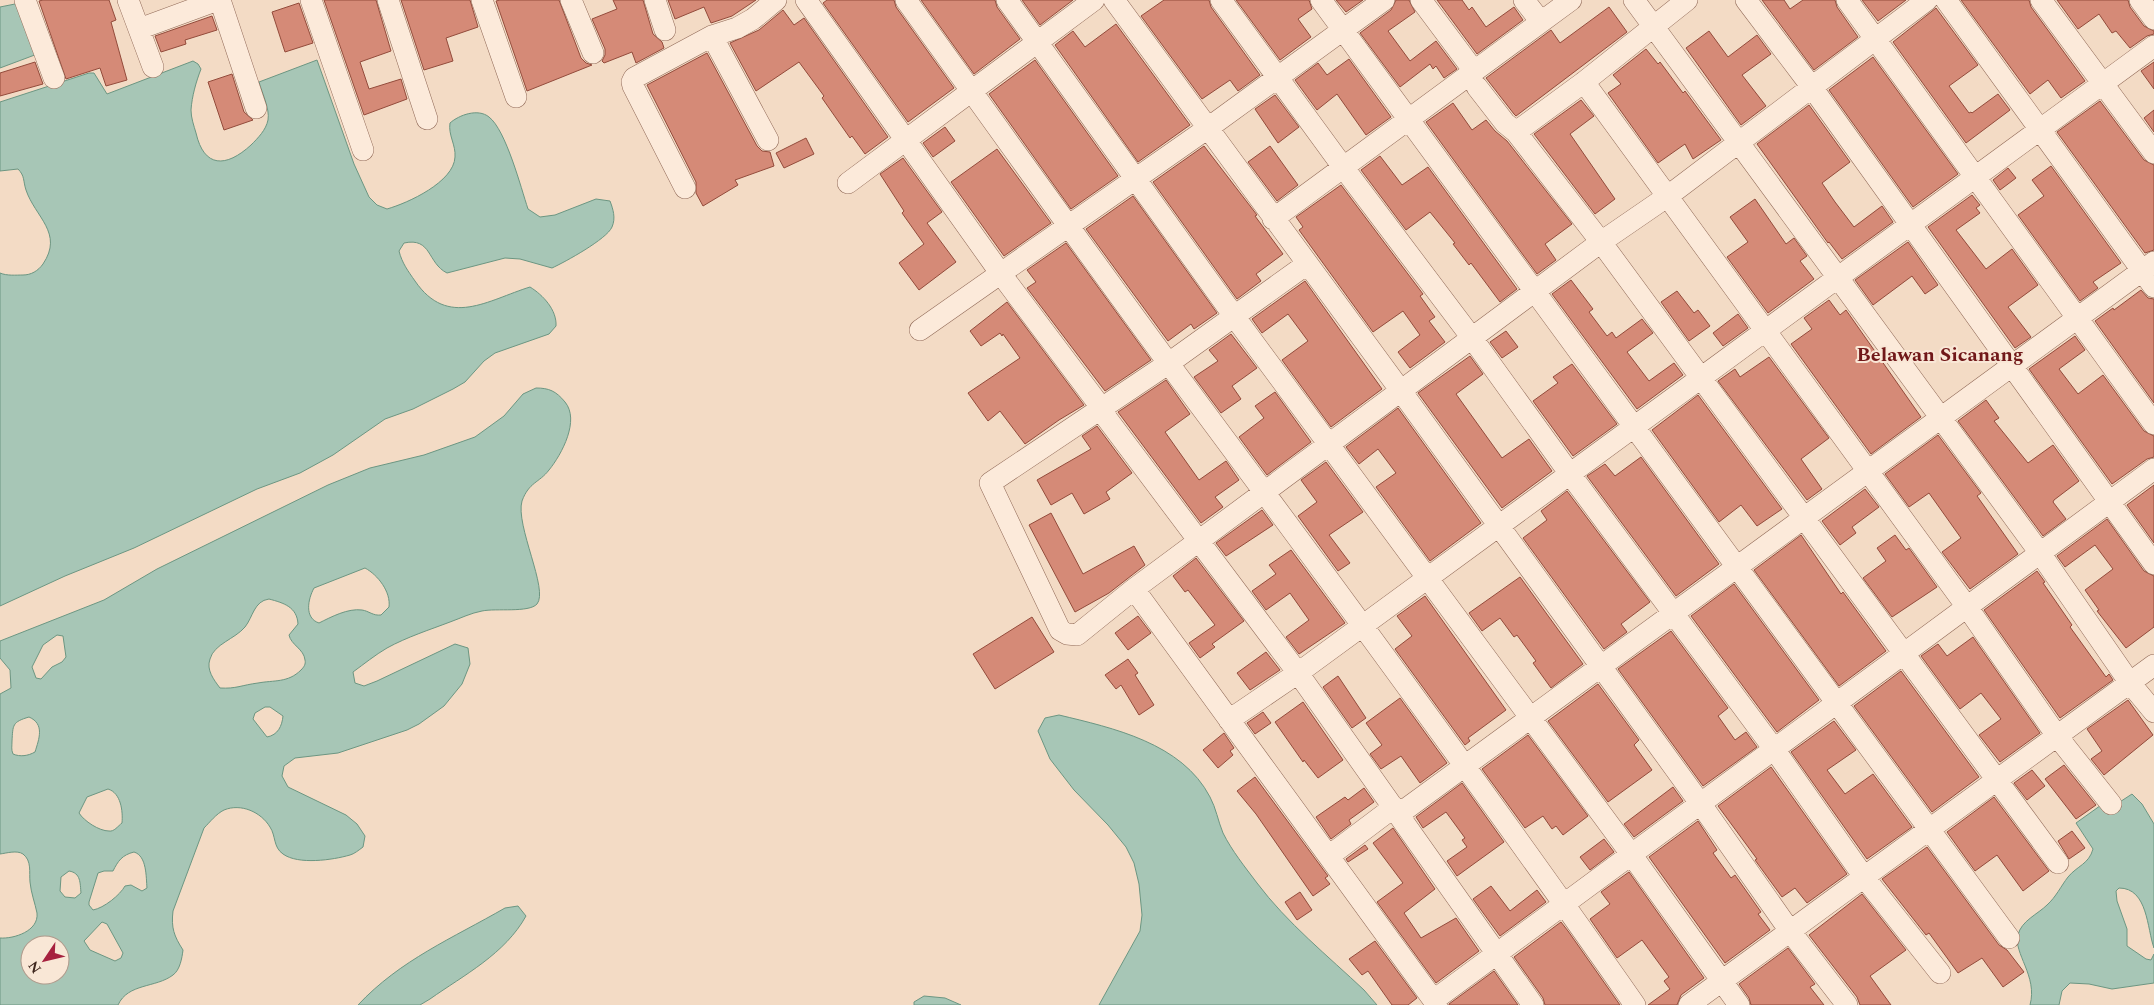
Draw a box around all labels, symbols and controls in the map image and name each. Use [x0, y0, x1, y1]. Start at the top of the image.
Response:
district label: Belawan Sicanang [1856, 340, 2024, 370]
north arrow [20, 935, 70, 985]
text: N [23, 956, 47, 978]

